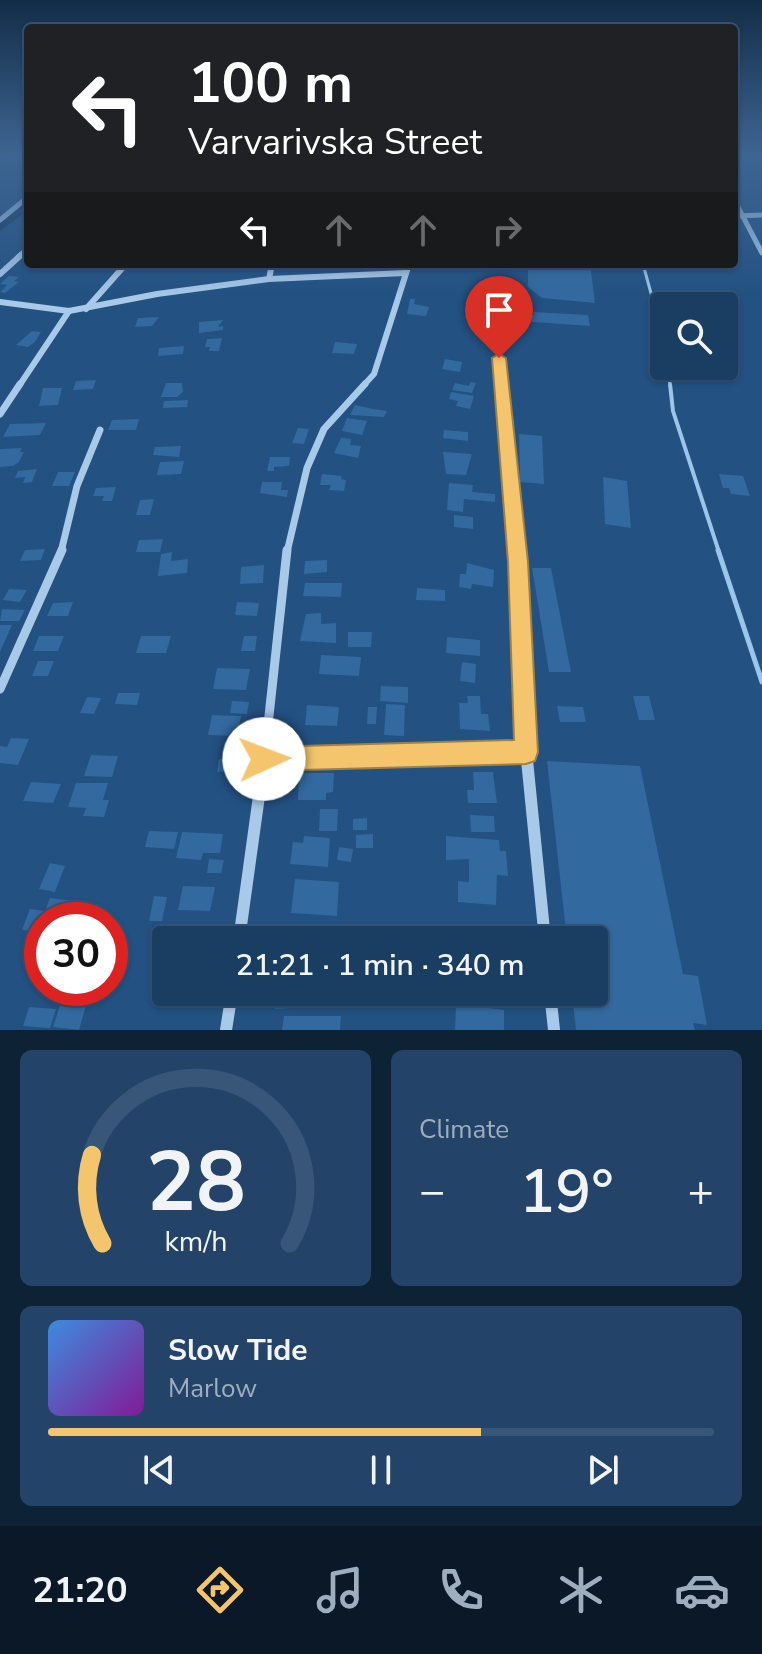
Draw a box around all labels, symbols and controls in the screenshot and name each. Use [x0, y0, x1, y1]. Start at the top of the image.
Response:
text: 100 m [188, 45, 353, 122]
icon: left [56, 56, 160, 160]
text: Varvarivska Street [188, 118, 482, 167]
icon: left [233, 208, 277, 252]
icon: ahead [317, 208, 361, 252]
icon: ahead [401, 208, 445, 252]
icon: right [485, 208, 529, 252]
pin [465, 276, 533, 358]
icon: arrive [477, 288, 521, 332]
map controls [650, 292, 738, 380]
button: search [650, 292, 738, 380]
position arrow [222, 717, 306, 801]
speed limit sign: 30 [24, 902, 128, 1006]
text: 21:21 · 1 min · 340 m [235, 945, 525, 986]
text: Climate [419, 1112, 509, 1147]
text: 28 [146, 1126, 245, 1239]
text: 19° [519, 1151, 614, 1233]
text: − [419, 1162, 445, 1222]
text: + [688, 1162, 714, 1222]
text: km/h [164, 1222, 227, 1261]
text: Slow Tide [168, 1330, 308, 1371]
text: Marlow [168, 1371, 257, 1406]
icon: previous [137, 1448, 181, 1492]
icon: pause [359, 1448, 403, 1492]
icon: next [581, 1448, 625, 1492]
icon: directions [192, 1562, 248, 1618]
icon: music [312, 1562, 368, 1618]
icon: phone [433, 1562, 489, 1618]
icon: climate [553, 1562, 609, 1618]
icon: car [674, 1562, 730, 1618]
text: 21:20 [32, 1566, 128, 1615]

